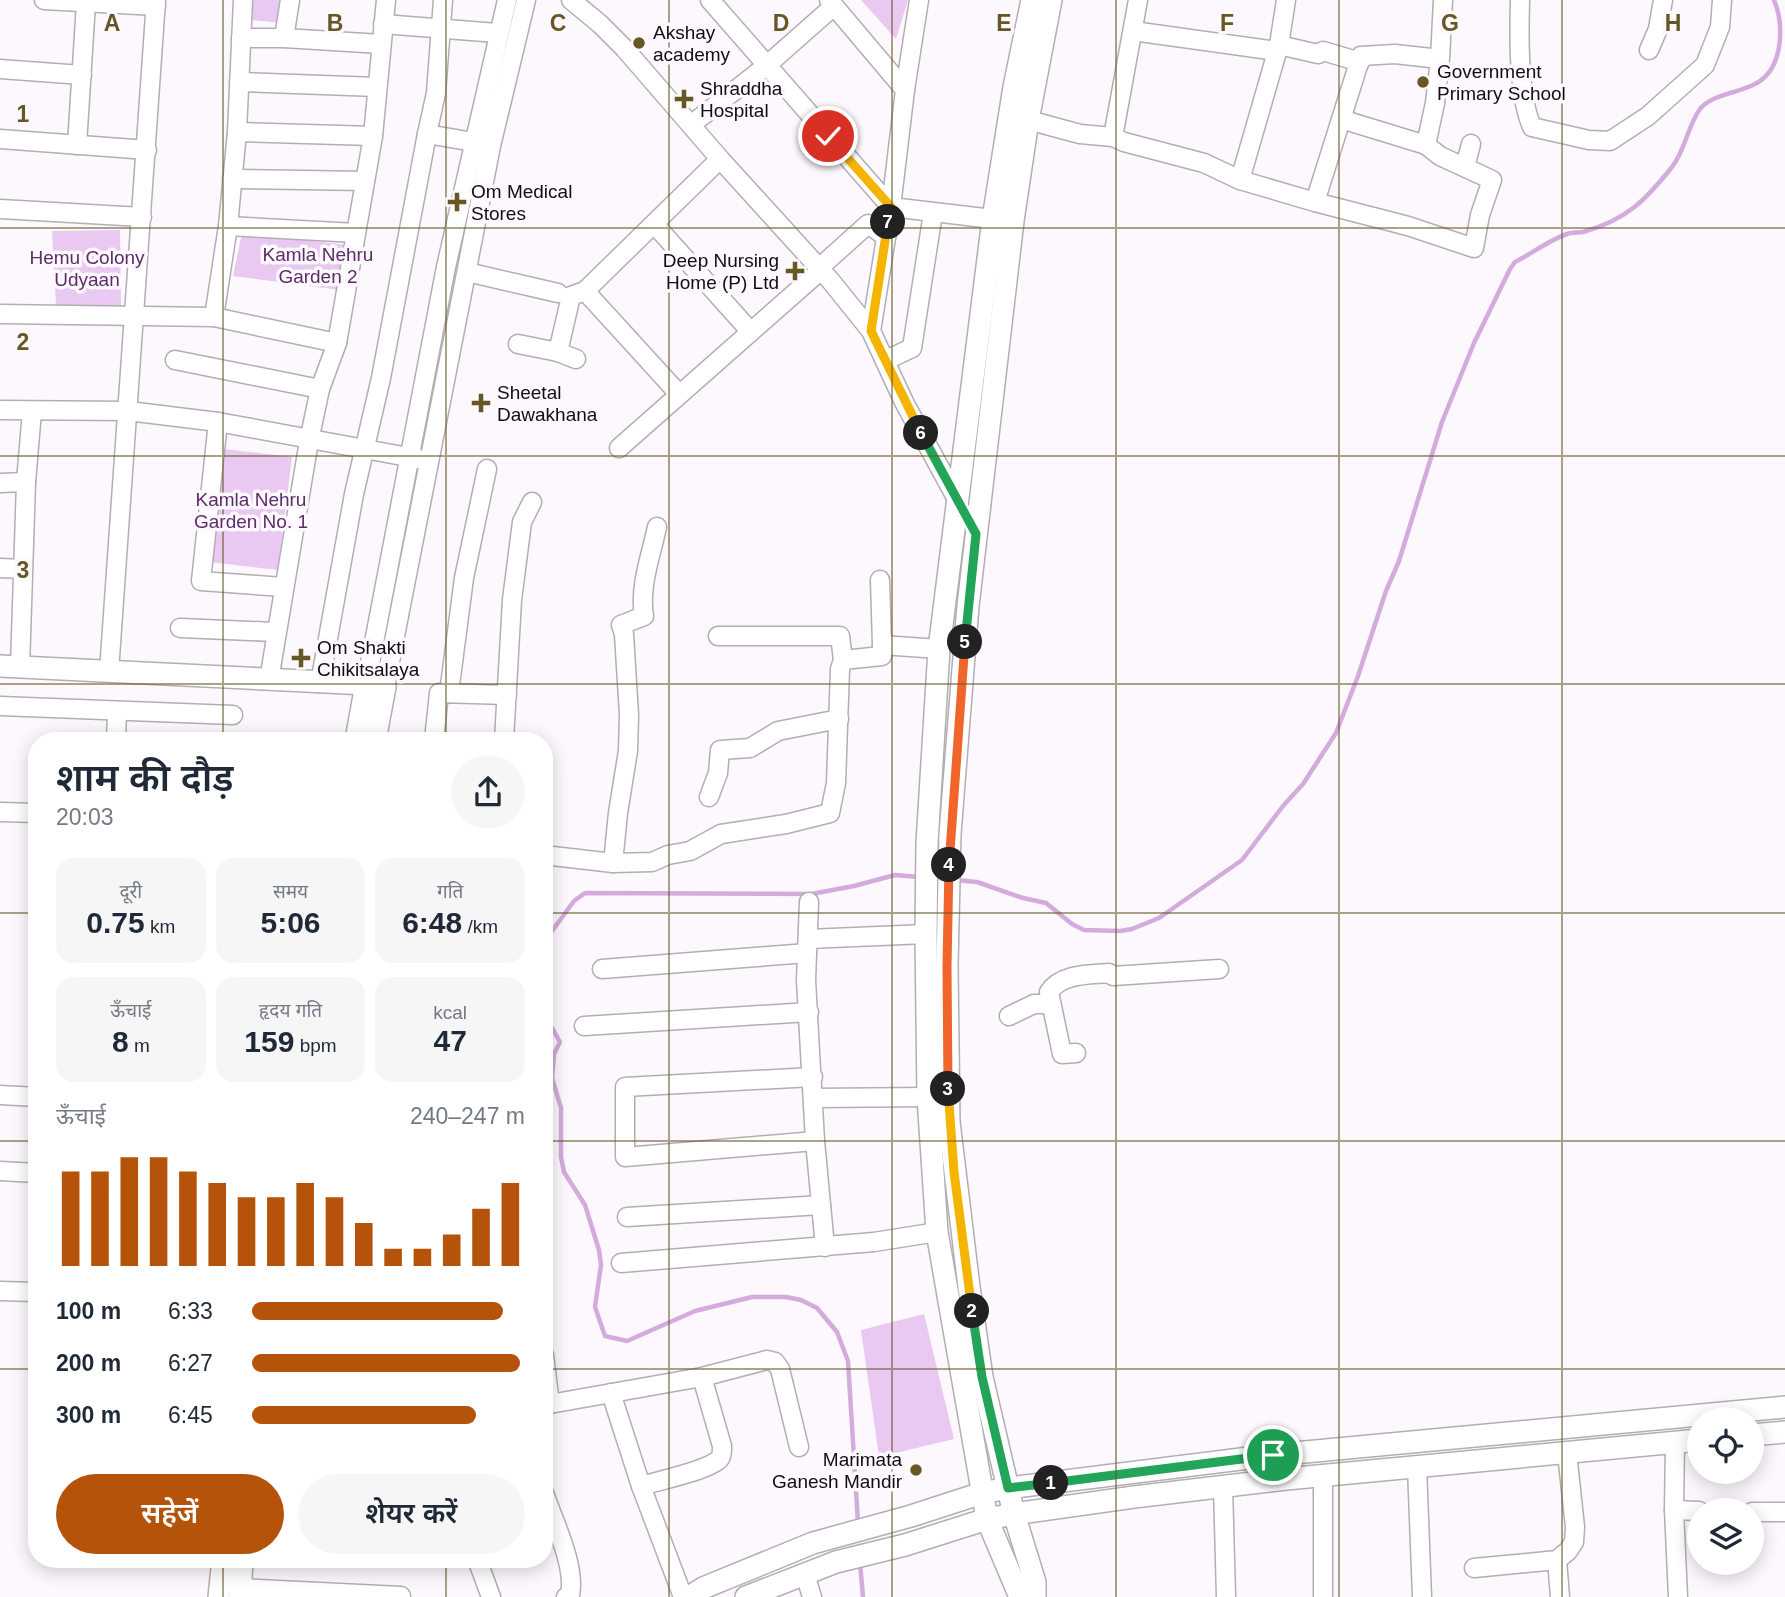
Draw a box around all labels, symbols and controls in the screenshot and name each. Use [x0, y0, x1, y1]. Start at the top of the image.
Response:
text: A [104, 10, 120, 36]
text: B [327, 10, 343, 36]
text: C [550, 10, 566, 36]
text: D [773, 10, 789, 36]
text: E [996, 10, 1012, 36]
text: F [1220, 10, 1234, 36]
text: G [1441, 10, 1459, 36]
text: H [1665, 10, 1681, 36]
place label: Akshay academy [653, 22, 731, 65]
marker: Akshay academy [631, 35, 647, 51]
place label: Government Primary School [1437, 61, 1566, 104]
marker: Government Primary School [1415, 74, 1431, 90]
place label: Shraddha Hospital [700, 78, 783, 121]
marker: Shraddha Hospital [674, 89, 694, 109]
text: 1 [17, 101, 30, 127]
pin [798, 106, 858, 166]
icon: check [809, 117, 847, 155]
place label: Om Medical Stores [471, 181, 572, 224]
marker: Om Medical Stores [449, 194, 465, 210]
pin: 7 [870, 204, 906, 240]
text: 7 [882, 211, 893, 232]
park label: Kamla Nehru Garden 2 [263, 244, 373, 287]
park label: Hemu Colony Udyaan [29, 247, 145, 290]
place label: Deep Nursing Home (P) Ltd [663, 250, 779, 293]
marker: Deep Nursing Home (P) Ltd [785, 261, 805, 281]
text: 2 [17, 329, 29, 355]
place label: Sheetal Dawakhana [497, 382, 598, 425]
marker: Sheetal Dawakhana [471, 393, 491, 413]
pin: 6 [904, 416, 939, 450]
text: 6 [915, 422, 926, 443]
park label: Kamla Nehru Garden No. 1 [194, 489, 308, 532]
text: 3 [17, 557, 29, 583]
pin: 5 [948, 624, 982, 660]
text: 5 [959, 631, 970, 652]
place label: Om Shakti Chikitsalaya [317, 637, 420, 680]
marker: Om Shakti Chikitsalaya [291, 648, 311, 668]
button: share [451, 755, 525, 829]
text: शाम की दौड़ [56, 757, 234, 799]
text: 20:03 [56, 804, 114, 830]
pin: 4 [932, 848, 967, 882]
text: 4 [943, 854, 954, 875]
text: दूरी [119, 881, 142, 902]
text: समय [273, 881, 308, 902]
text: गति [437, 881, 463, 902]
text: 0.75 [86, 906, 145, 939]
text: 5:06 [260, 906, 321, 939]
text: 6:48 [402, 906, 462, 939]
text: km [145, 916, 175, 937]
text: /km [462, 916, 498, 937]
text: ऊँचाई [110, 1000, 151, 1021]
text: हृदय गति [259, 1000, 322, 1021]
text: kcal [433, 1002, 467, 1023]
text: 47 [433, 1024, 467, 1057]
text: 8 [112, 1025, 129, 1058]
text: 159 [244, 1025, 294, 1058]
text: m [129, 1035, 150, 1056]
text: bpm [294, 1035, 337, 1056]
pin: 3 [930, 1072, 965, 1106]
text: 3 [942, 1078, 953, 1099]
text: ऊँचाई [56, 1103, 106, 1129]
text: 240–247 m [410, 1103, 525, 1129]
pin: 2 [954, 1294, 990, 1328]
text: 100 m [56, 1298, 121, 1324]
text: 6:33 [168, 1298, 213, 1324]
text: 2 [966, 1300, 977, 1321]
text: 200 m [56, 1350, 121, 1376]
text: 6:27 [168, 1350, 213, 1376]
text: 300 m [56, 1402, 121, 1428]
text: 6:45 [168, 1402, 213, 1428]
map controls [1687, 1407, 1764, 1575]
button: locate [1687, 1407, 1764, 1484]
pin [1243, 1425, 1303, 1485]
icon: arrive [1254, 1436, 1292, 1474]
place label: Marimata Ganesh Mandir [772, 1449, 903, 1492]
marker: Marimata Ganesh Mandir [908, 1462, 924, 1478]
pin: 1 [1034, 1466, 1068, 1500]
text: 1 [1045, 1472, 1056, 1493]
button: सहेजें [56, 1474, 284, 1554]
button: शेयर करें [298, 1474, 525, 1554]
button: layers [1687, 1498, 1764, 1575]

